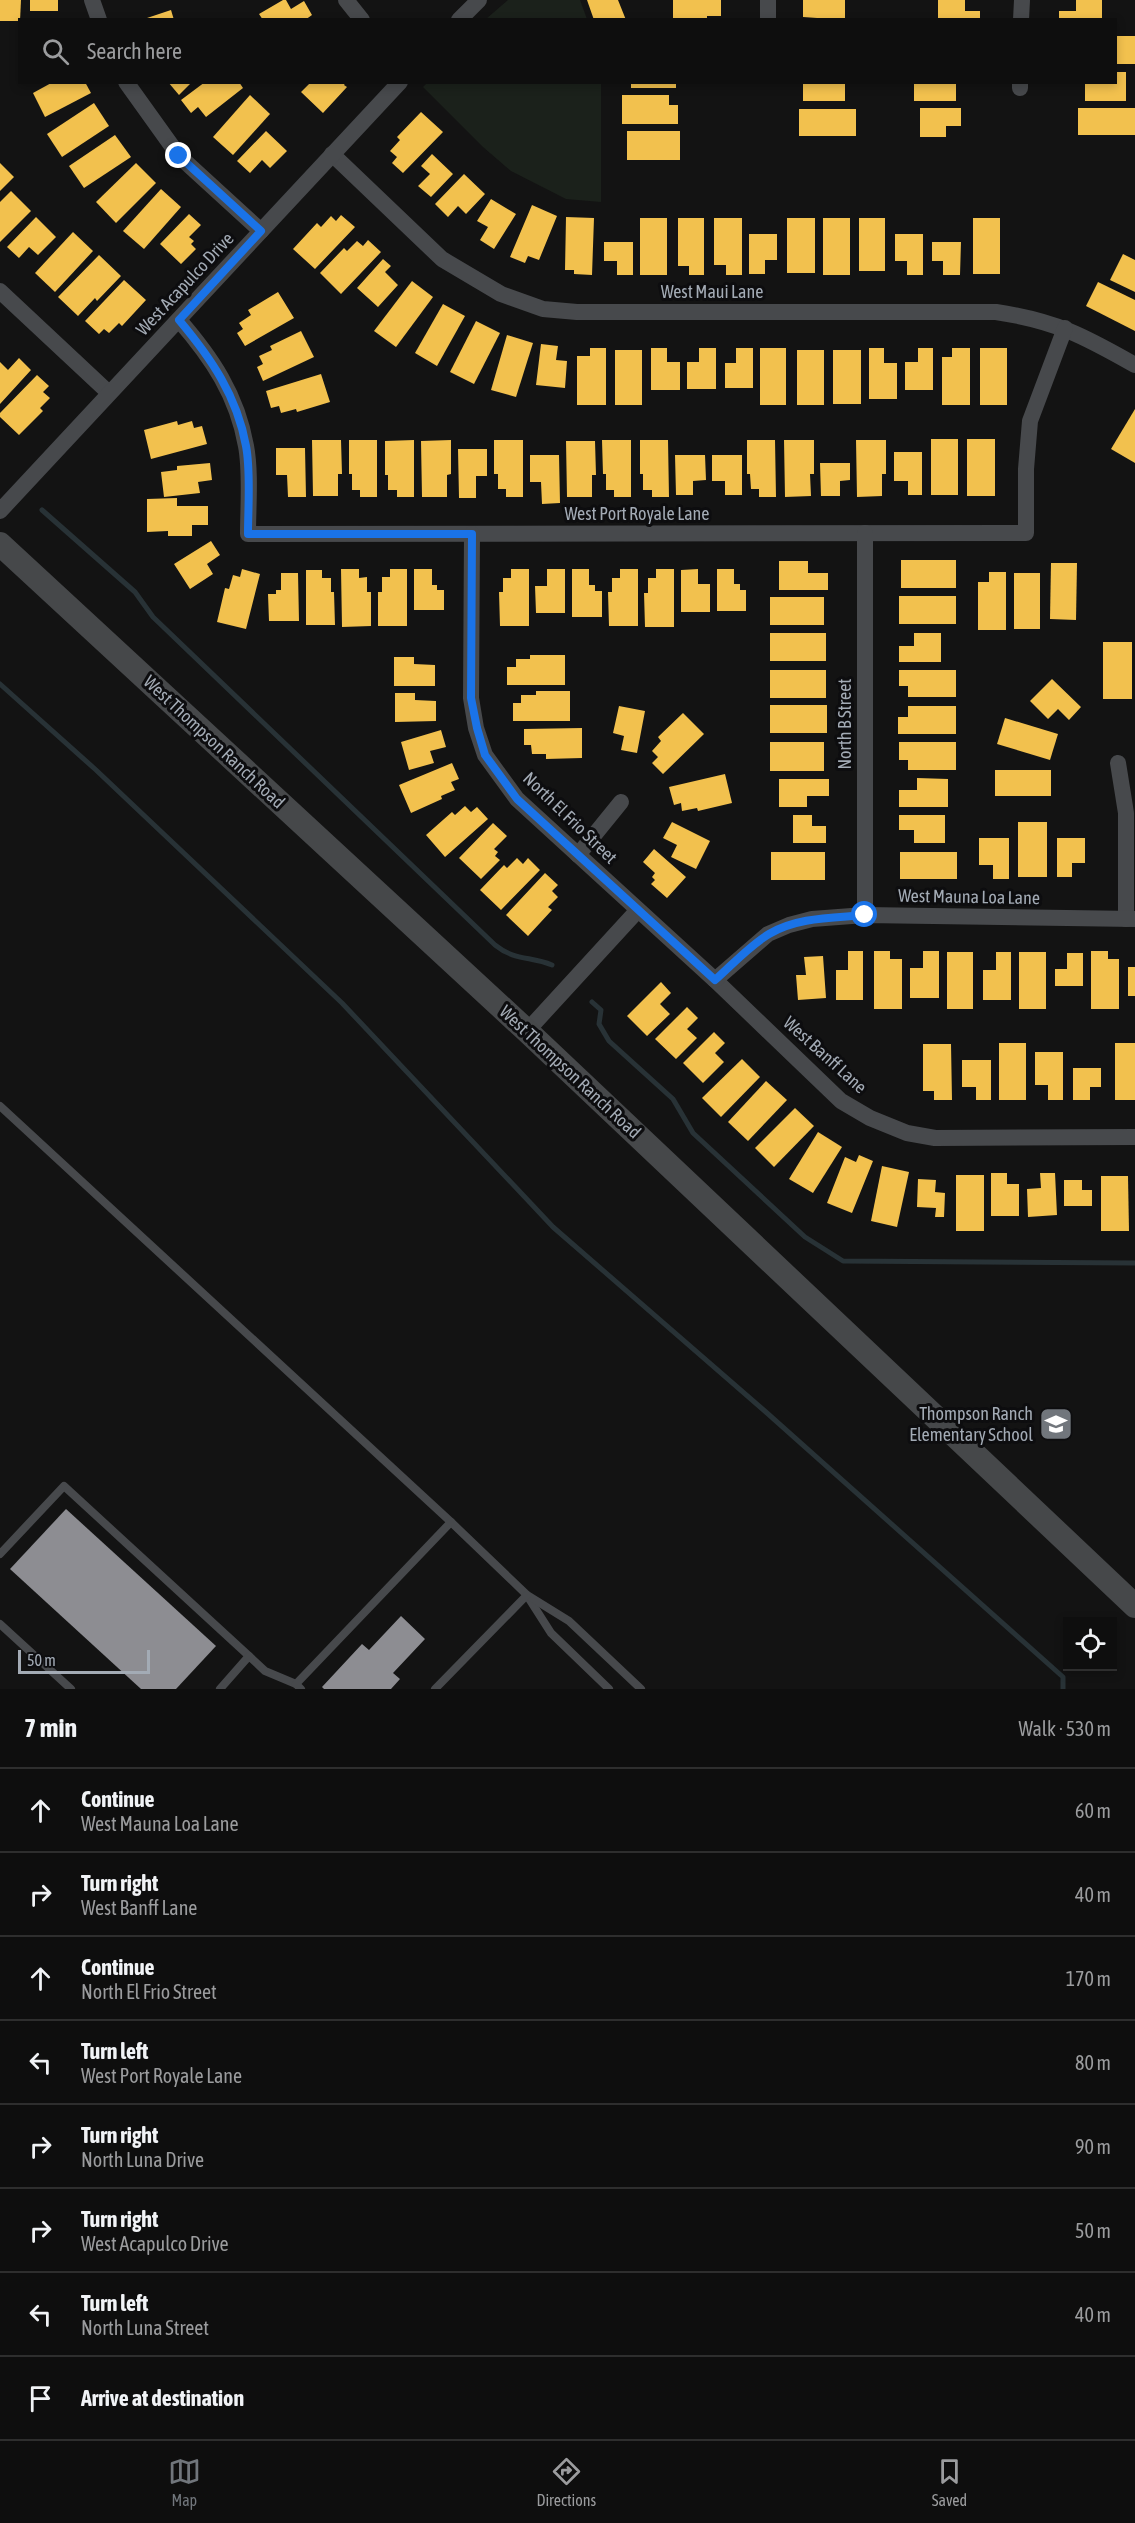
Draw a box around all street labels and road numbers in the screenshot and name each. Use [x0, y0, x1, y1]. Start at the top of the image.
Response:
street label: West Acapulco Drive [132, 228, 238, 339]
street label: West Maui Lane [661, 281, 763, 302]
street label: West Port Royale Lane [565, 503, 709, 524]
street label: West Thompson Ranch Road [139, 671, 289, 812]
street label: North B Street [834, 678, 855, 770]
street label: North El Frio Street [519, 768, 622, 868]
street label: West Mauna Loa Lane [898, 885, 1040, 908]
street label: West Thompson Ranch Road [495, 1001, 645, 1142]
street label: West Banff Lane [779, 1012, 871, 1097]

